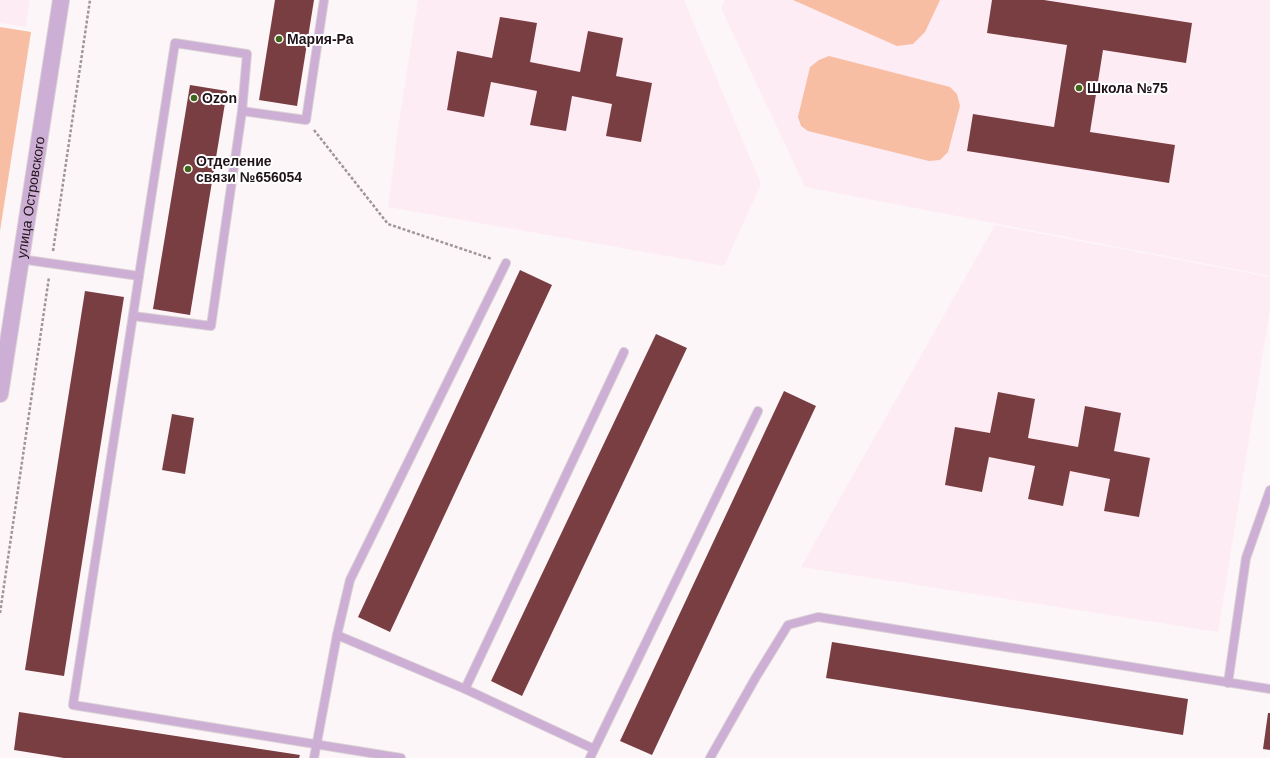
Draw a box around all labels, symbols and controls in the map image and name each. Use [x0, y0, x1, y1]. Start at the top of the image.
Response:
place label: Мария-Ра [287, 31, 354, 47]
marker: Мария-Ра [274, 34, 284, 44]
place label: Школа №75 [1087, 80, 1168, 96]
marker: Школа №75 [1074, 83, 1084, 93]
place label: Ozon [202, 90, 237, 106]
marker: Ozon [189, 93, 199, 103]
street label: улица Островского [13, 135, 48, 259]
place label: Отделение связи №656054 [196, 153, 302, 185]
marker: Отделение связи №656054 [183, 164, 193, 174]

